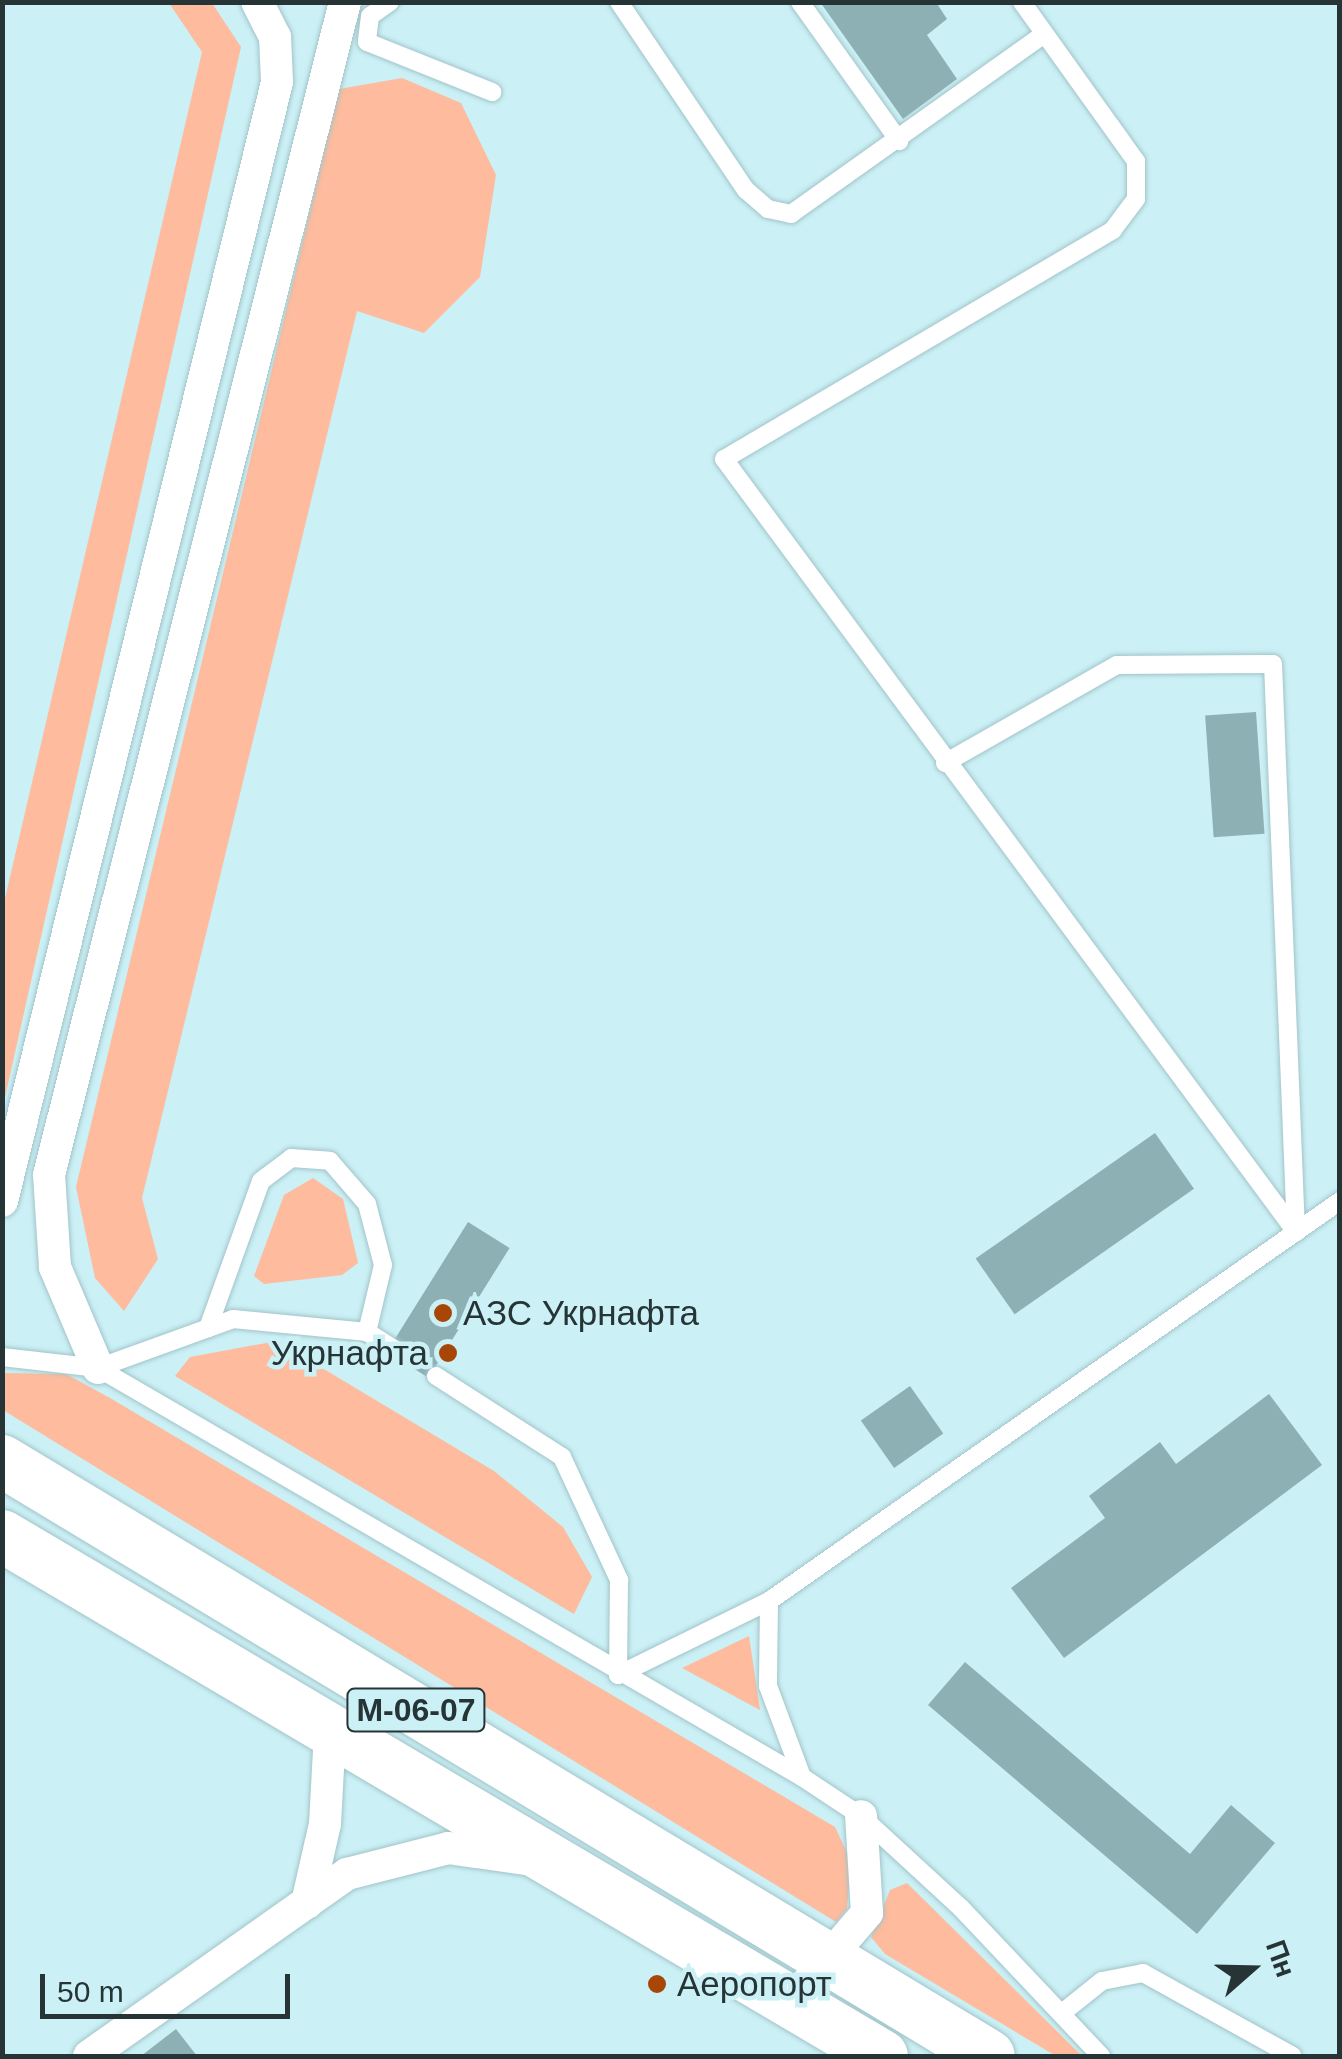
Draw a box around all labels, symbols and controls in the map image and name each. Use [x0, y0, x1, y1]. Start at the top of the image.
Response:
place label: АЗС Укрнафта [463, 1292, 699, 1334]
marker: АЗС Укрнафта [432, 1302, 454, 1324]
place label: Укрнафта [271, 1332, 428, 1374]
marker: Укрнафта [437, 1342, 459, 1364]
road number: М-06-07 [346, 1683, 486, 1737]
north arrow [1202, 1919, 1302, 2019]
text: Пн [1260, 1936, 1302, 1981]
scale bar [45, 1954, 295, 2016]
place label: Аеропорт [677, 1963, 832, 2005]
marker: Аеропорт [646, 1973, 668, 1995]
text: 50 m [57, 1975, 124, 2008]

